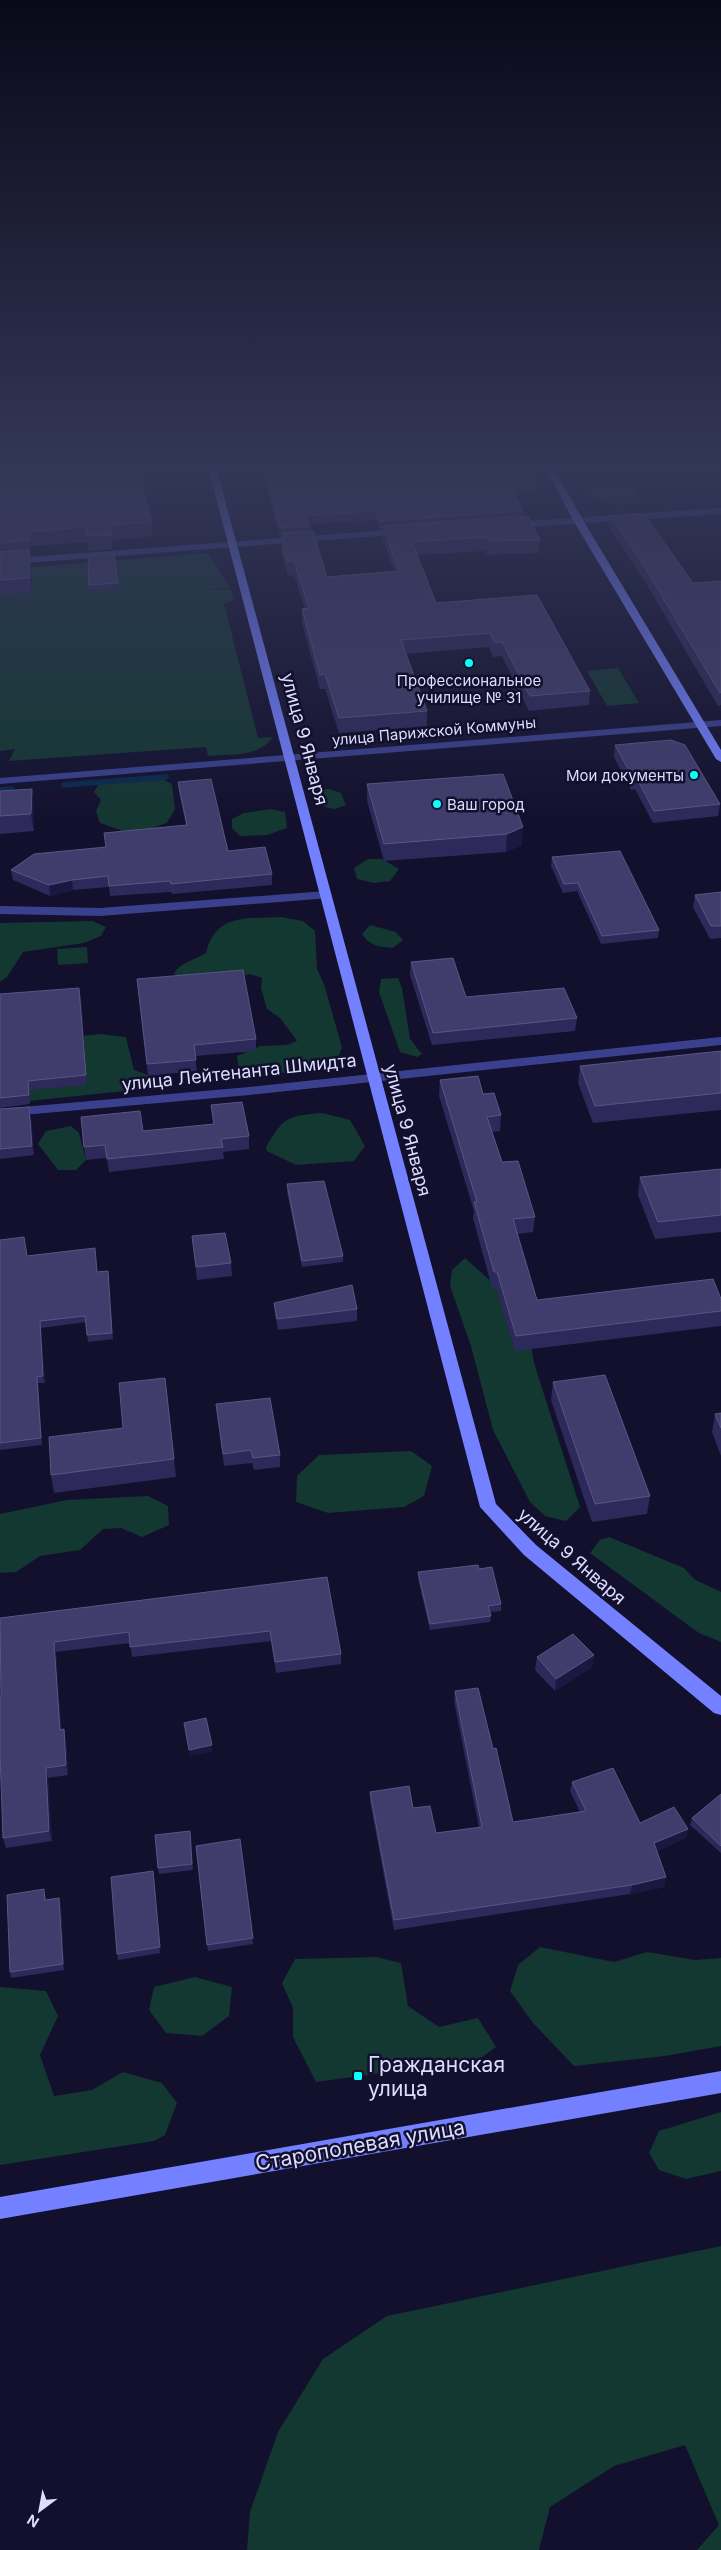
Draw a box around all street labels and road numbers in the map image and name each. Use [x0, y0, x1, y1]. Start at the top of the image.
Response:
street label: улица 9 Января [277, 671, 333, 807]
street label: улица Парижской Коммуны [331, 713, 537, 749]
street label: улица Лейтенанта Шмидта [121, 1049, 357, 1095]
street label: улица 9 Января [380, 1062, 436, 1198]
street label: улица 9 Января [514, 1503, 630, 1609]
street label: Старополевая улица [253, 2114, 467, 2176]

